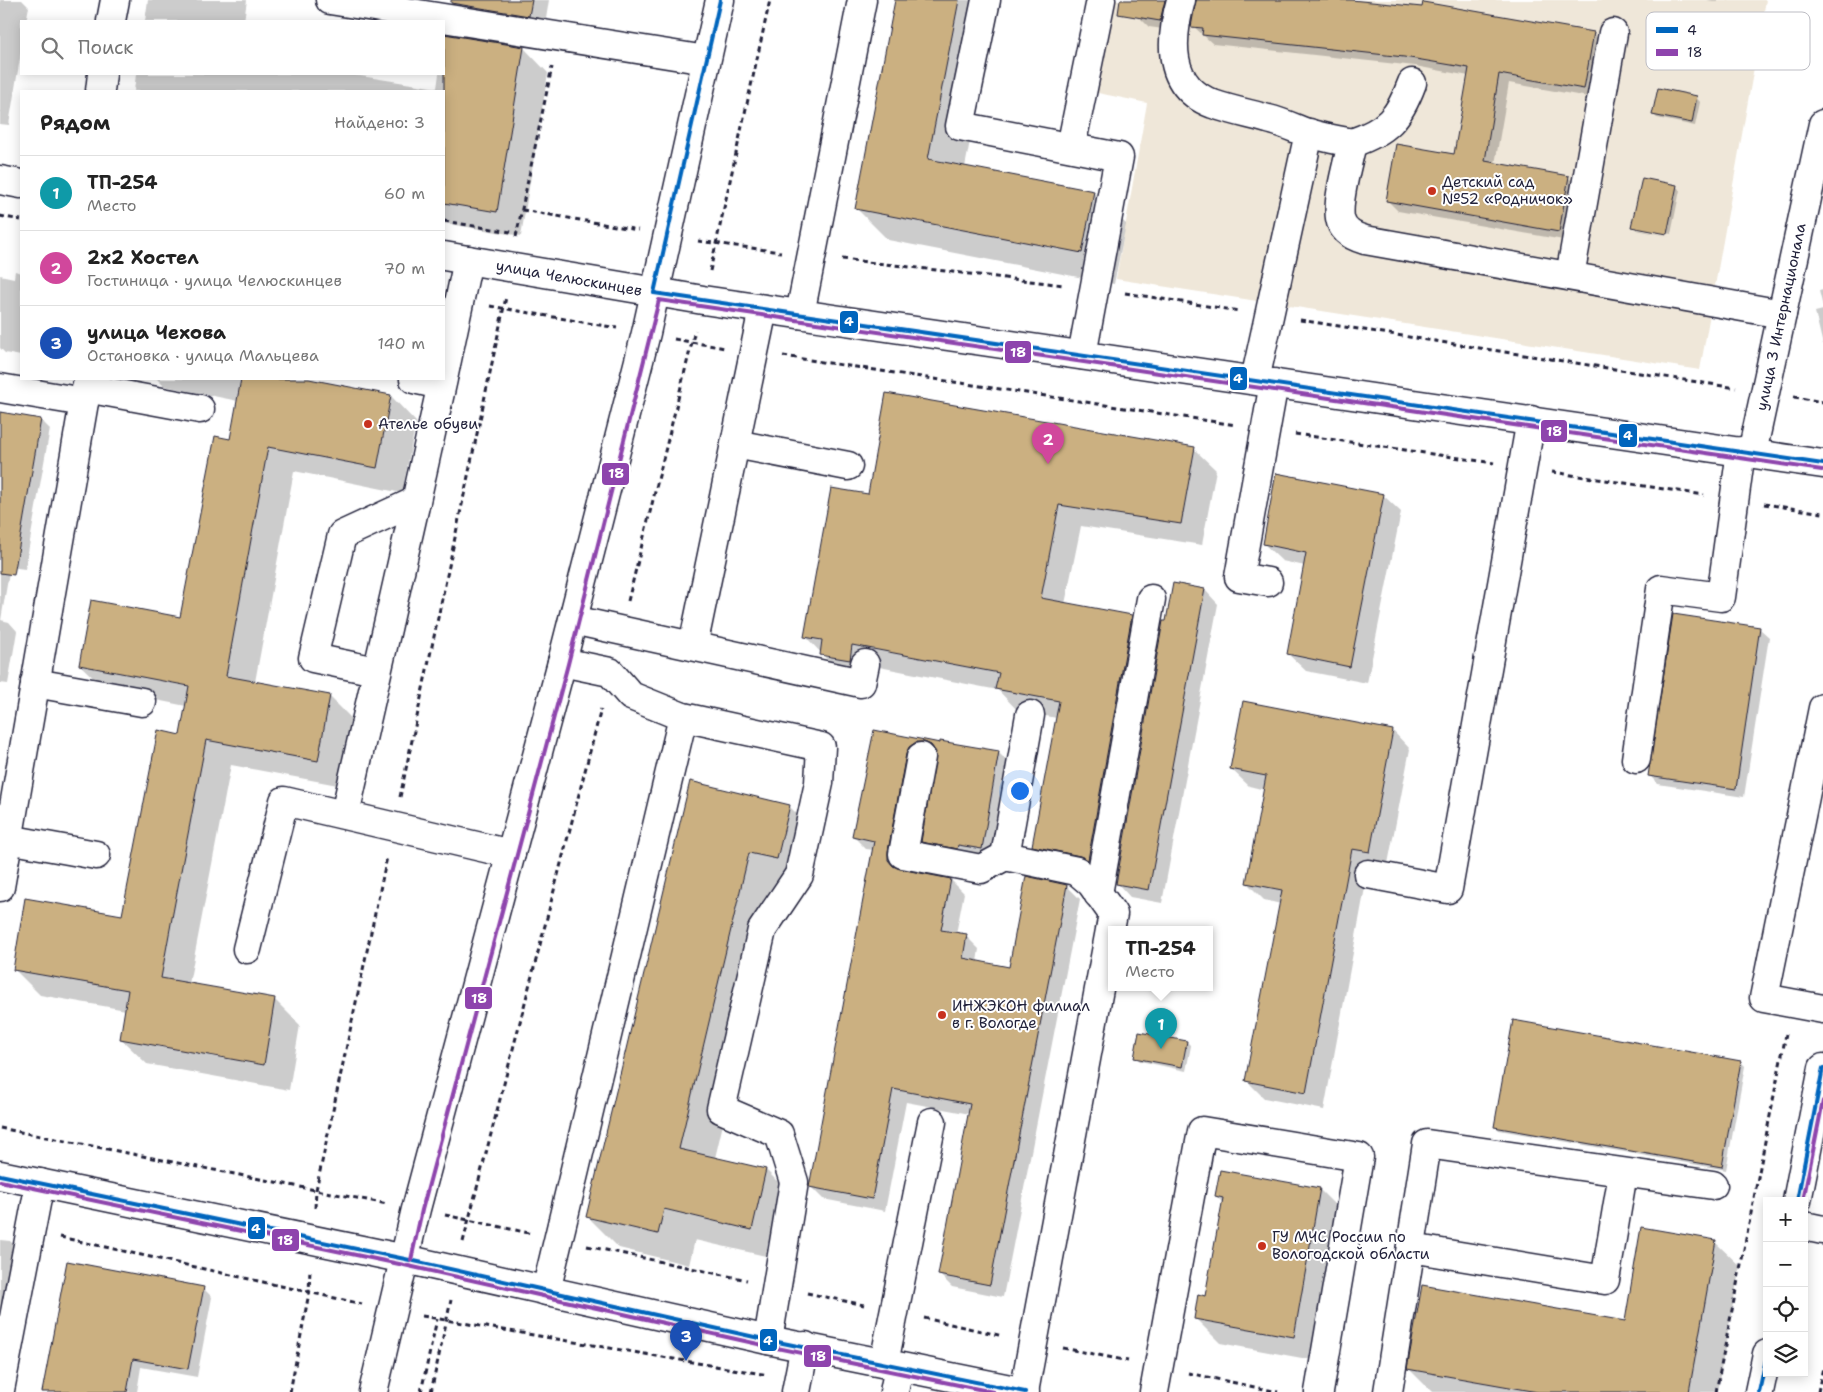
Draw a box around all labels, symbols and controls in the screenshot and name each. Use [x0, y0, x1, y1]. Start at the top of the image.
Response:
legend [1646, 12, 1810, 70]
search box [20, 20, 445, 75]
text: 4 [1687, 21, 1697, 39]
icon: search [38, 34, 66, 62]
text: Поиск [78, 35, 133, 60]
text: 18 [1687, 43, 1702, 61]
text: Рядом [40, 109, 110, 137]
text: Найдено: 3 [334, 112, 425, 133]
text: ТП-254 [87, 170, 158, 195]
place label: Детский сад №52 «Родничок» [1442, 172, 1573, 209]
text: 1 [52, 183, 60, 204]
text: 60 m [384, 183, 425, 204]
marker: Детский сад №52 «Родничок» [1426, 185, 1438, 197]
text: Место [87, 195, 137, 216]
street label: улица 3 Интернационала [1751, 221, 1811, 413]
text: 2x2 Хостел [87, 245, 199, 270]
street label: улица Челюскинцев [494, 255, 644, 301]
text: 2 [50, 258, 62, 279]
text: 70 m [384, 258, 425, 279]
text: Гостиница · улица Челюскинцев [87, 270, 342, 291]
line badge: 4 [839, 310, 859, 334]
text: 4 [844, 312, 854, 330]
text: улица Чехова [87, 320, 226, 345]
text: 3 [50, 333, 62, 354]
text: 140 m [378, 333, 425, 354]
line badge: 18 [1004, 340, 1032, 364]
text: 18 [1010, 343, 1026, 361]
text: Остановка · улица Мальцева [87, 345, 319, 366]
line badge: 4 [1229, 366, 1248, 391]
text: 4 [1233, 369, 1243, 387]
place label: Ателье обуви [378, 414, 478, 434]
marker: Ателье обуви [362, 418, 374, 430]
line badge: 18 [1540, 419, 1568, 443]
text: 18 [1546, 422, 1562, 440]
pin: 2 [1032, 423, 1064, 464]
line badge: 4 [1618, 423, 1638, 448]
text: 4 [1623, 426, 1633, 444]
line badge: 18 [601, 462, 630, 486]
text: 18 [608, 464, 624, 482]
your location [1007, 778, 1033, 804]
popup [1108, 926, 1213, 991]
text: ТП-254 [1125, 936, 1196, 961]
text: Место [1125, 961, 1175, 982]
line badge: 18 [464, 986, 493, 1010]
text: 18 [471, 989, 487, 1007]
place label: ИНЖЭКОН филиал в г. Вологде [952, 996, 1091, 1033]
pin: 1 [1145, 1008, 1177, 1049]
marker: ИНЖЭКОН филиал в г. Вологде [936, 1009, 948, 1021]
map controls [1763, 1197, 1808, 1377]
button: + [1763, 1197, 1808, 1242]
line badge: 4 [247, 1216, 266, 1240]
text: 4 [251, 1219, 261, 1237]
place label: ГУ МЧС России по Вологодской области [1272, 1227, 1430, 1264]
line badge: 18 [271, 1228, 300, 1252]
text: 18 [277, 1231, 293, 1249]
marker: ГУ МЧС России по Вологодской области [1256, 1240, 1268, 1252]
button: − [1763, 1242, 1808, 1287]
button: locate [1763, 1287, 1808, 1332]
pin: 3 [670, 1320, 702, 1361]
line badge: 4 [759, 1328, 778, 1352]
text: 4 [763, 1331, 773, 1349]
button: layers [1763, 1332, 1808, 1377]
line badge: 18 [803, 1344, 832, 1368]
text: 18 [810, 1347, 826, 1365]

